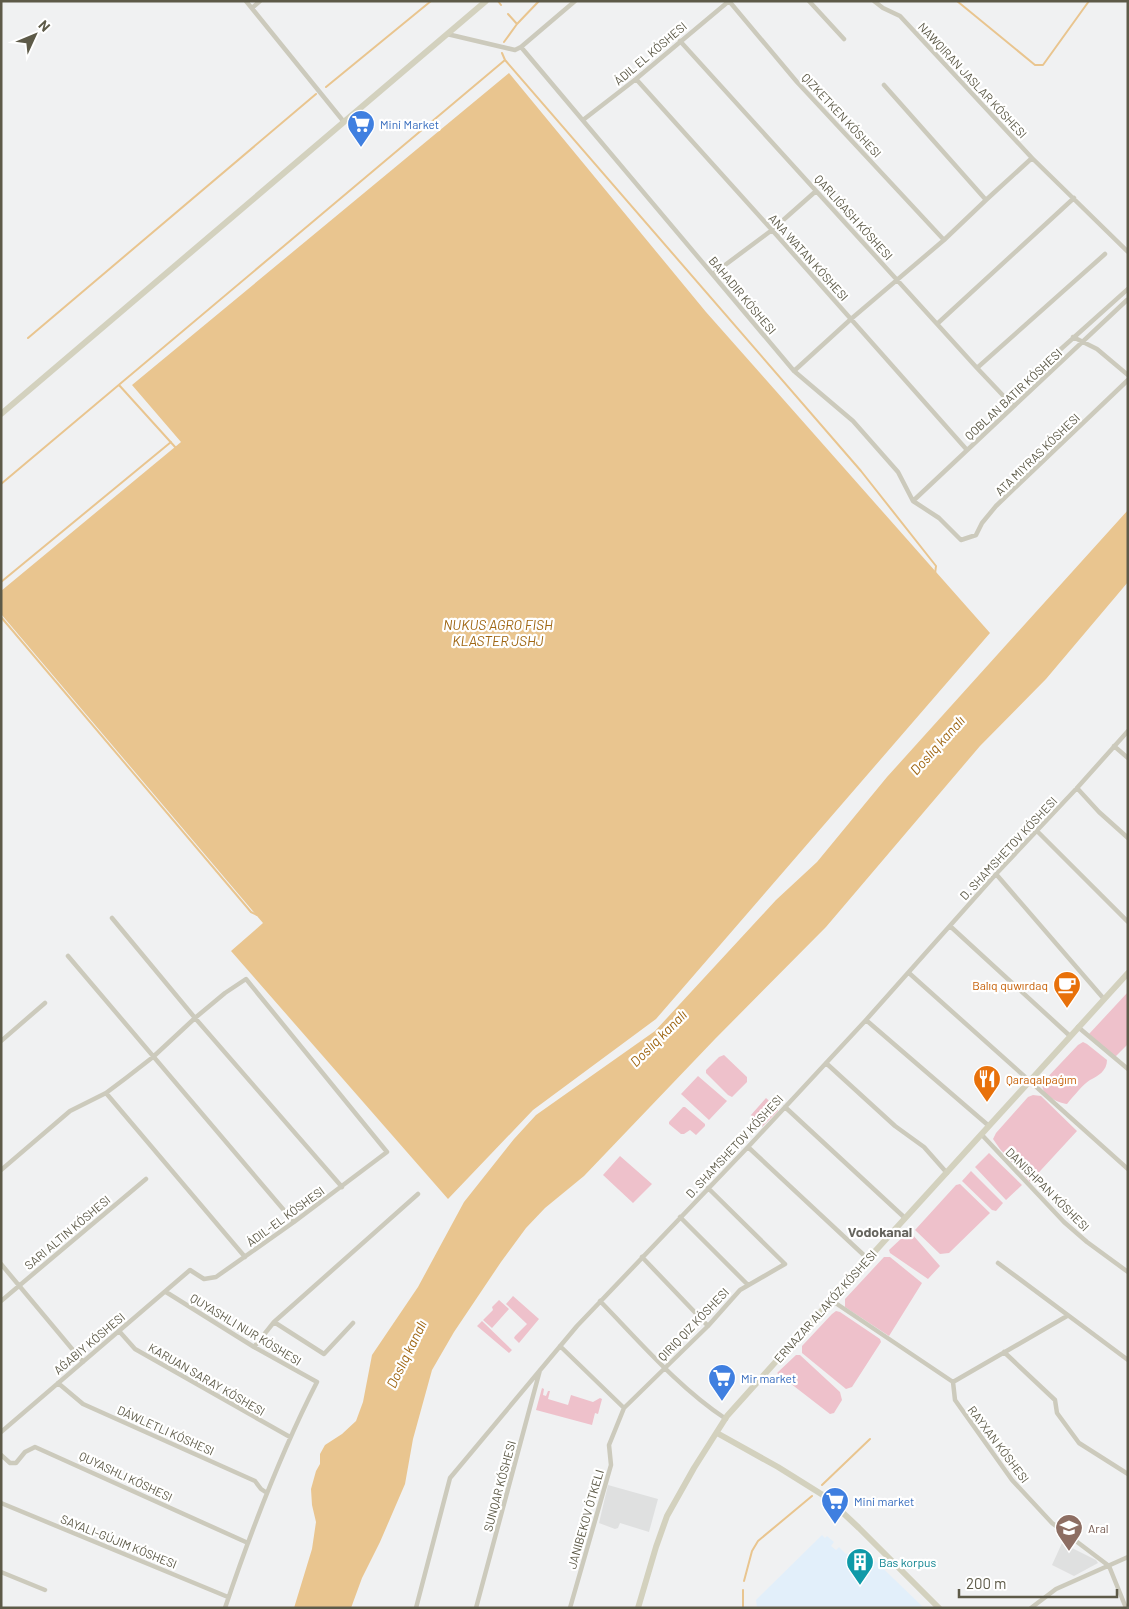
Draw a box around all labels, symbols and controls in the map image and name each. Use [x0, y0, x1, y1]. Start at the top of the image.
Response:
north arrow [10, 10, 60, 60]
text: N [35, 16, 54, 35]
street label: ÁDIL EL KÓSHESI [611, 19, 689, 87]
street label: NAWQIRAN JASLAR KÓSHESI [916, 19, 1030, 141]
street label: QIZKETKEN KÓSHESI [799, 70, 885, 160]
supermarket icon: Mini Market [346, 109, 376, 148]
place label: Mini Market [380, 117, 439, 131]
street label: QARLIǴASH KÓSHESI [812, 172, 896, 262]
street label: ANA WATAN KÓSHESI [766, 211, 852, 303]
street label: BAHADIR KÓSHESI [706, 253, 780, 337]
street label: QOBLAN BATIR KÓSHESI [962, 345, 1064, 443]
street label: ATA MIYRAS KÓSHESI [992, 410, 1082, 498]
water label: NUKUS AGRO FISH KLASTER JSHJ [443, 616, 553, 649]
water label: Doslıq kanalı [906, 712, 968, 778]
street label: D. SHAMSHETOV KÓSHESI [957, 794, 1059, 902]
cafe icon: Balıq quwırdaq [1052, 970, 1082, 1009]
place label: Balıq quwırdaq [972, 978, 1048, 992]
water label: Doslıq kanalı [626, 1006, 690, 1070]
restaurant icon: Qaraqalpaǵım [972, 1064, 1002, 1103]
place label: Qaraqalpaǵım [1006, 1072, 1077, 1086]
street label: D. SHAMSHETOV KÓSHESI [683, 1092, 785, 1200]
street label: DANISHPAN KÓSHESI [1003, 1144, 1093, 1234]
street label: ÁDIL-EL KÓSHESI [243, 1183, 327, 1249]
street label: SARI ALTIN KÓSHESI [21, 1192, 113, 1272]
district label: Vodokanal [848, 1223, 912, 1240]
street label: ERNAZAR ALAKÓZ KÓSHESI [771, 1247, 879, 1365]
street label: QIRIQ QIZ KÓSHESI [655, 1285, 731, 1363]
street label: QUYASHLI NUR KÓSHESI [188, 1290, 304, 1368]
street label: AǴABIY KÓSHESI [51, 1309, 127, 1377]
water label: Doslıq kanalı [382, 1317, 430, 1391]
street label: KARUAN SARAY KÓSHESI [146, 1340, 268, 1418]
supermarket icon: Mir market [707, 1363, 737, 1402]
place label: Mir market [741, 1371, 796, 1385]
street label: DÁWLETLI KÓSHESI [115, 1402, 217, 1458]
street label: RAYXAN KÓSHESI [965, 1403, 1033, 1485]
street label: SUNQAR KÓSHESI [480, 1439, 518, 1533]
street label: QUYASHLI KÓSHESI [77, 1448, 175, 1504]
street label: JANIBEKOV ÓTKELI [564, 1468, 606, 1570]
supermarket icon: Mini market [820, 1486, 850, 1525]
place label: Mini market [854, 1494, 914, 1508]
street label: SAYALI-GÚJIM KÓSHESI [59, 1511, 179, 1571]
school or university icon: Aral [1054, 1513, 1084, 1552]
place label: Aral [1088, 1521, 1109, 1535]
building icon: Bas korpus [845, 1547, 875, 1586]
place label: Bas korpus [879, 1555, 937, 1569]
scale bar [959, 1566, 1116, 1598]
text: 200 m [966, 1574, 1006, 1592]

